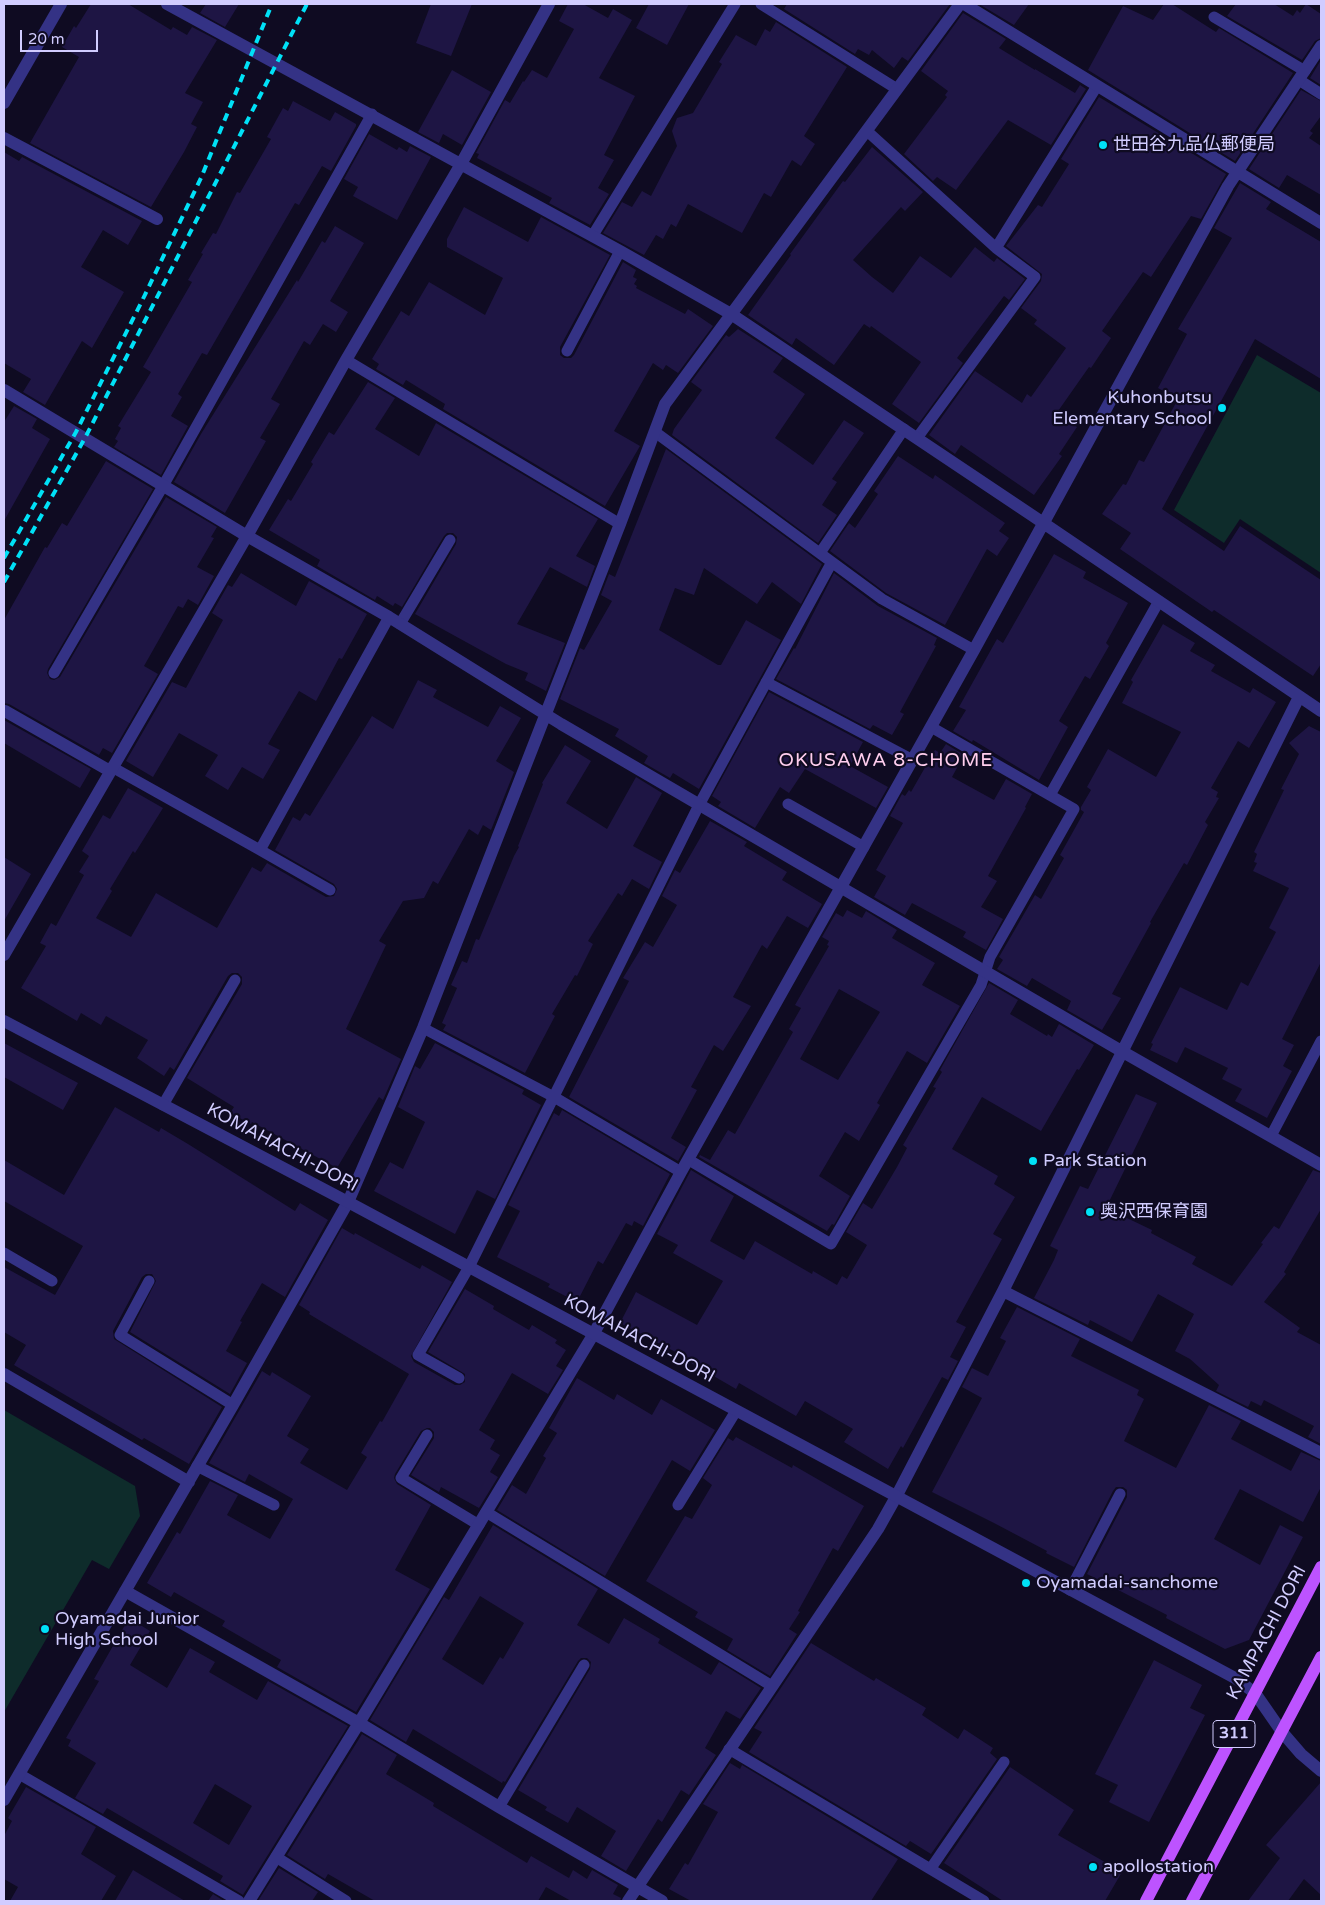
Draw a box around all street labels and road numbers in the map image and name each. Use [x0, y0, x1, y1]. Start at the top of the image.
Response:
street label: KOMAHACHI-DORI [203, 1099, 361, 1197]
street label: KOMAHACHI-DORI [560, 1290, 718, 1388]
street label: KAMPACHI DORI [1222, 1562, 1312, 1704]
road number: 311 [1213, 1720, 1255, 1748]

